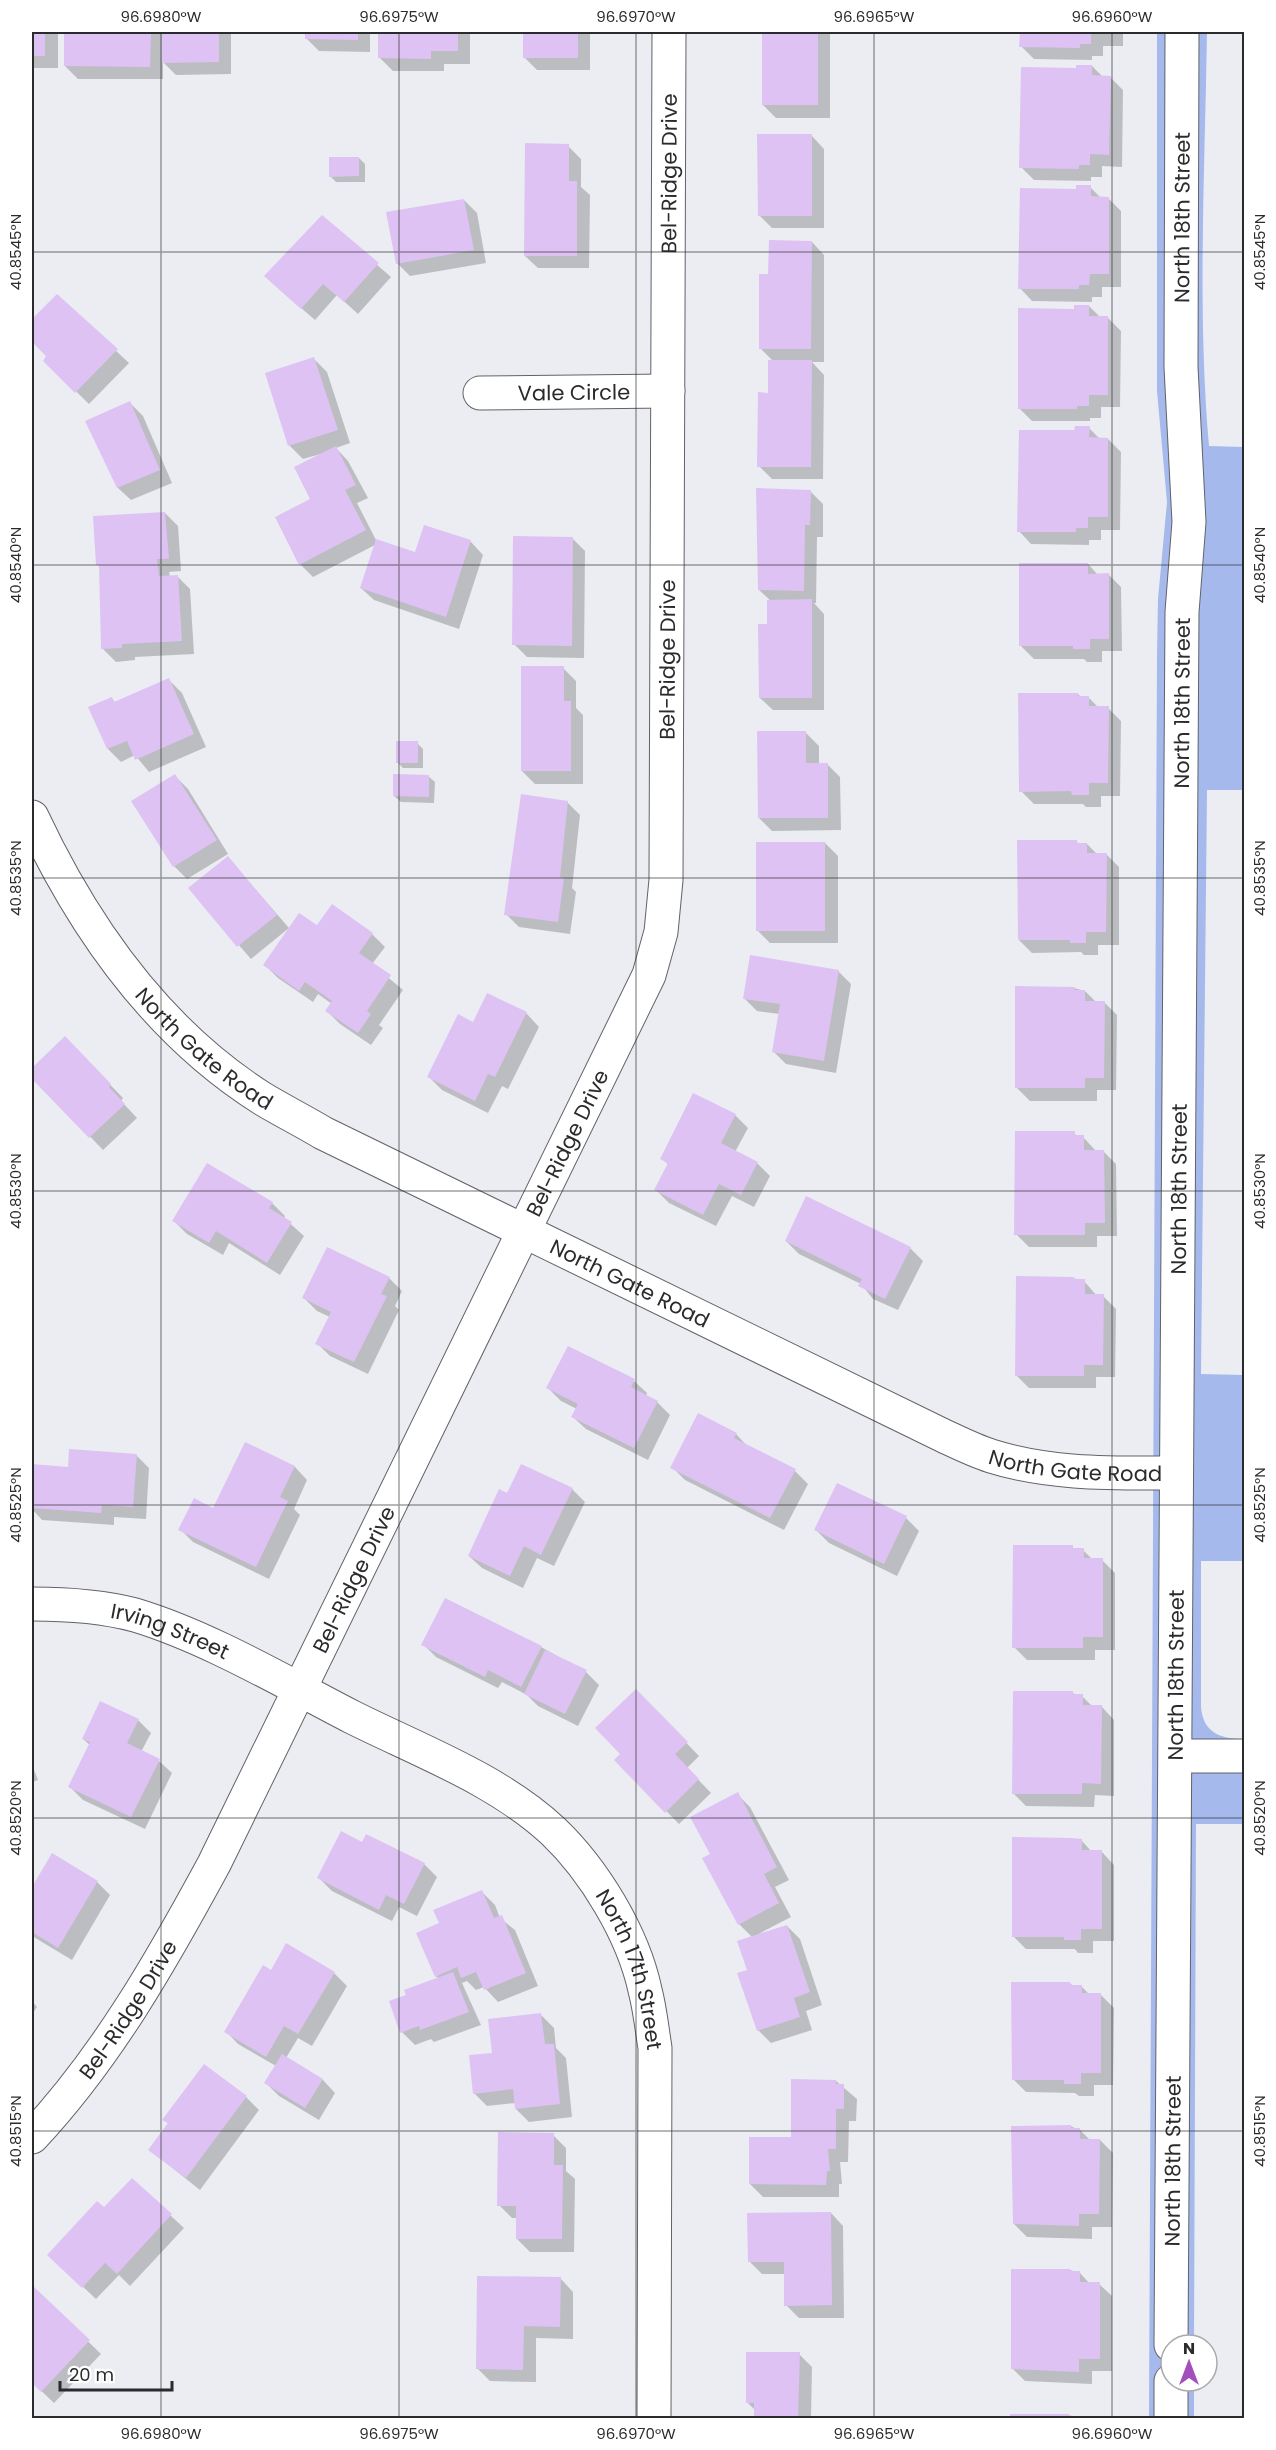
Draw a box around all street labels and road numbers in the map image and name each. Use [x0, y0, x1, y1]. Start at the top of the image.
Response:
street label: Bel-Ridge Drive [654, 93, 683, 254]
street label: North 18th Street [1167, 132, 1196, 303]
street label: Vale Circle [518, 377, 630, 407]
street label: Bel-Ridge Drive [652, 579, 682, 740]
street label: North 18th Street [1166, 617, 1196, 789]
street label: North Gate Road [129, 981, 279, 1116]
street label: Bel-Ridge Drive [519, 1064, 615, 1221]
street label: North 18th Street [1163, 1103, 1193, 1275]
street label: North Gate Road [545, 1232, 715, 1334]
street label: North Gate Road [985, 1442, 1162, 1488]
street label: Bel-Ridge Drive [305, 1501, 402, 1658]
street label: North 18th Street [1160, 1589, 1190, 1761]
street label: Irving Street [109, 1596, 234, 1666]
street label: North 17th Street [589, 1883, 670, 2052]
street label: Bel-Ridge Drive [72, 1934, 183, 2085]
street label: North 18th Street [1157, 2075, 1187, 2247]

